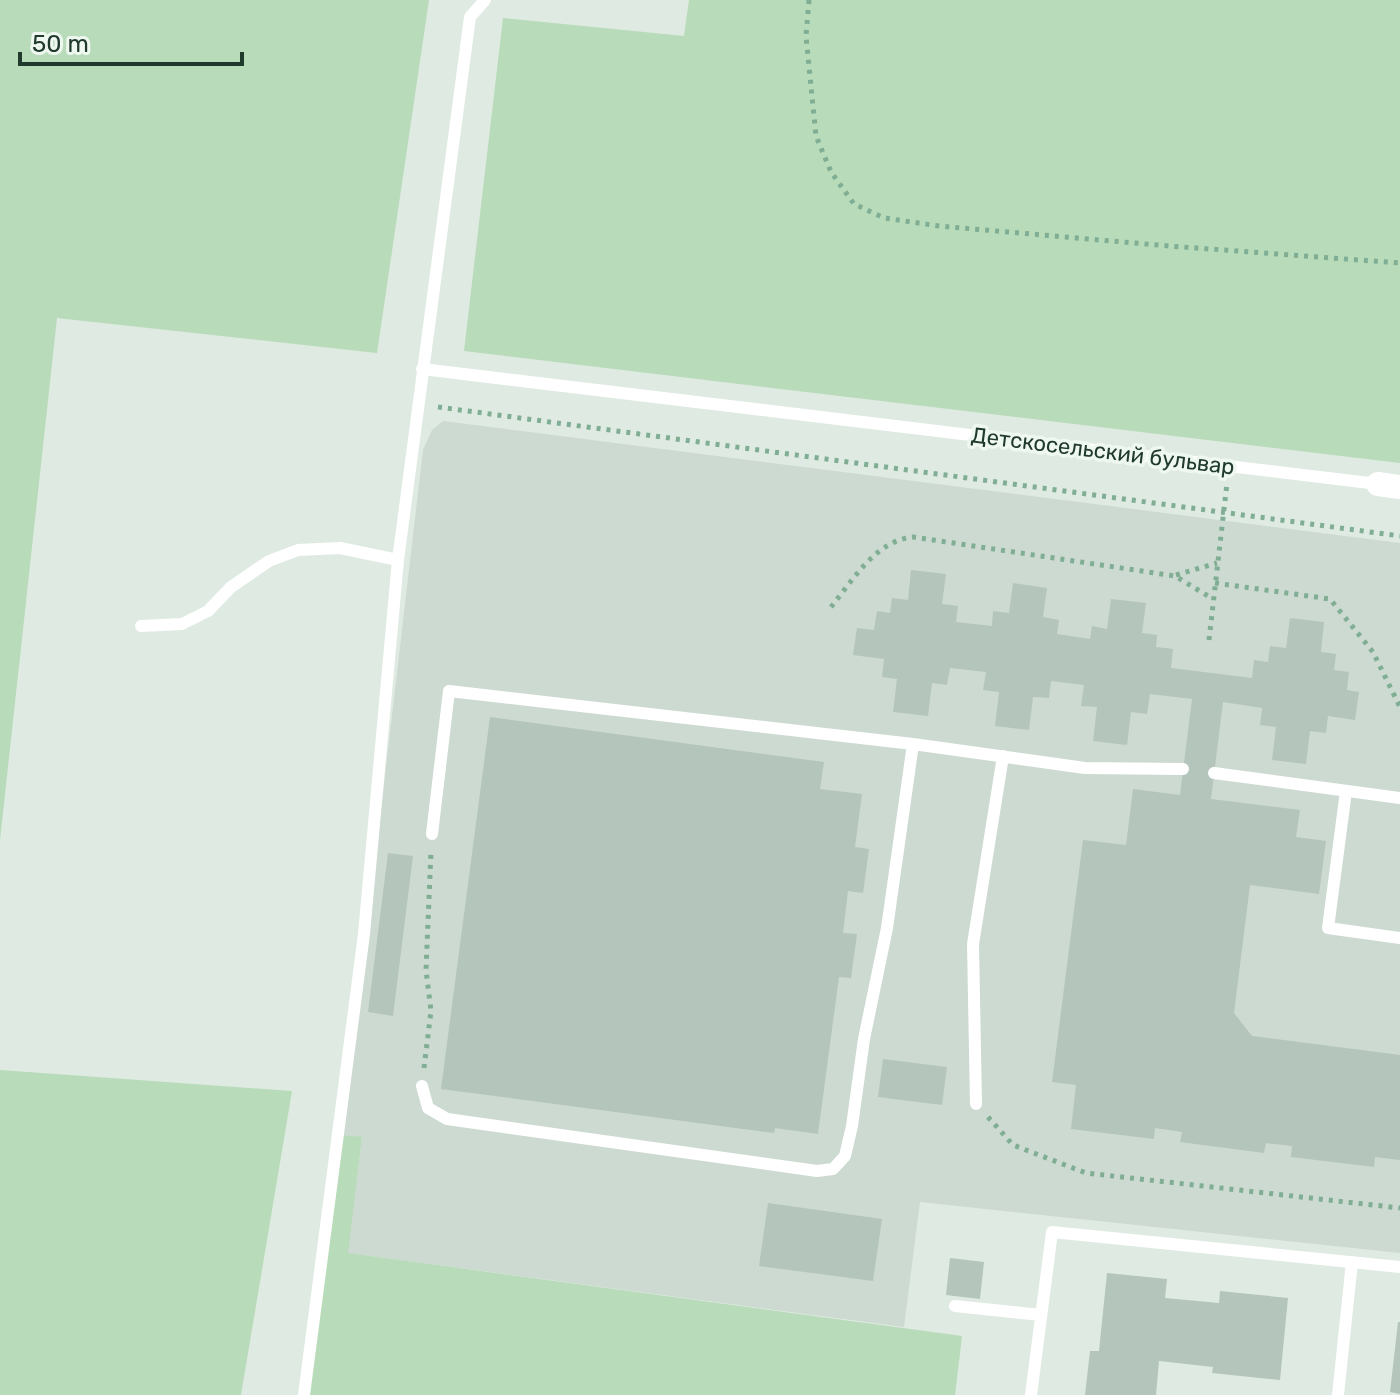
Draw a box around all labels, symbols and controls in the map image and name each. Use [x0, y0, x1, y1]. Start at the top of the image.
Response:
scale bar [20, 16, 242, 66]
text: 50 m [32, 30, 89, 58]
street label: Детскосельский бульвар [970, 421, 1236, 481]

